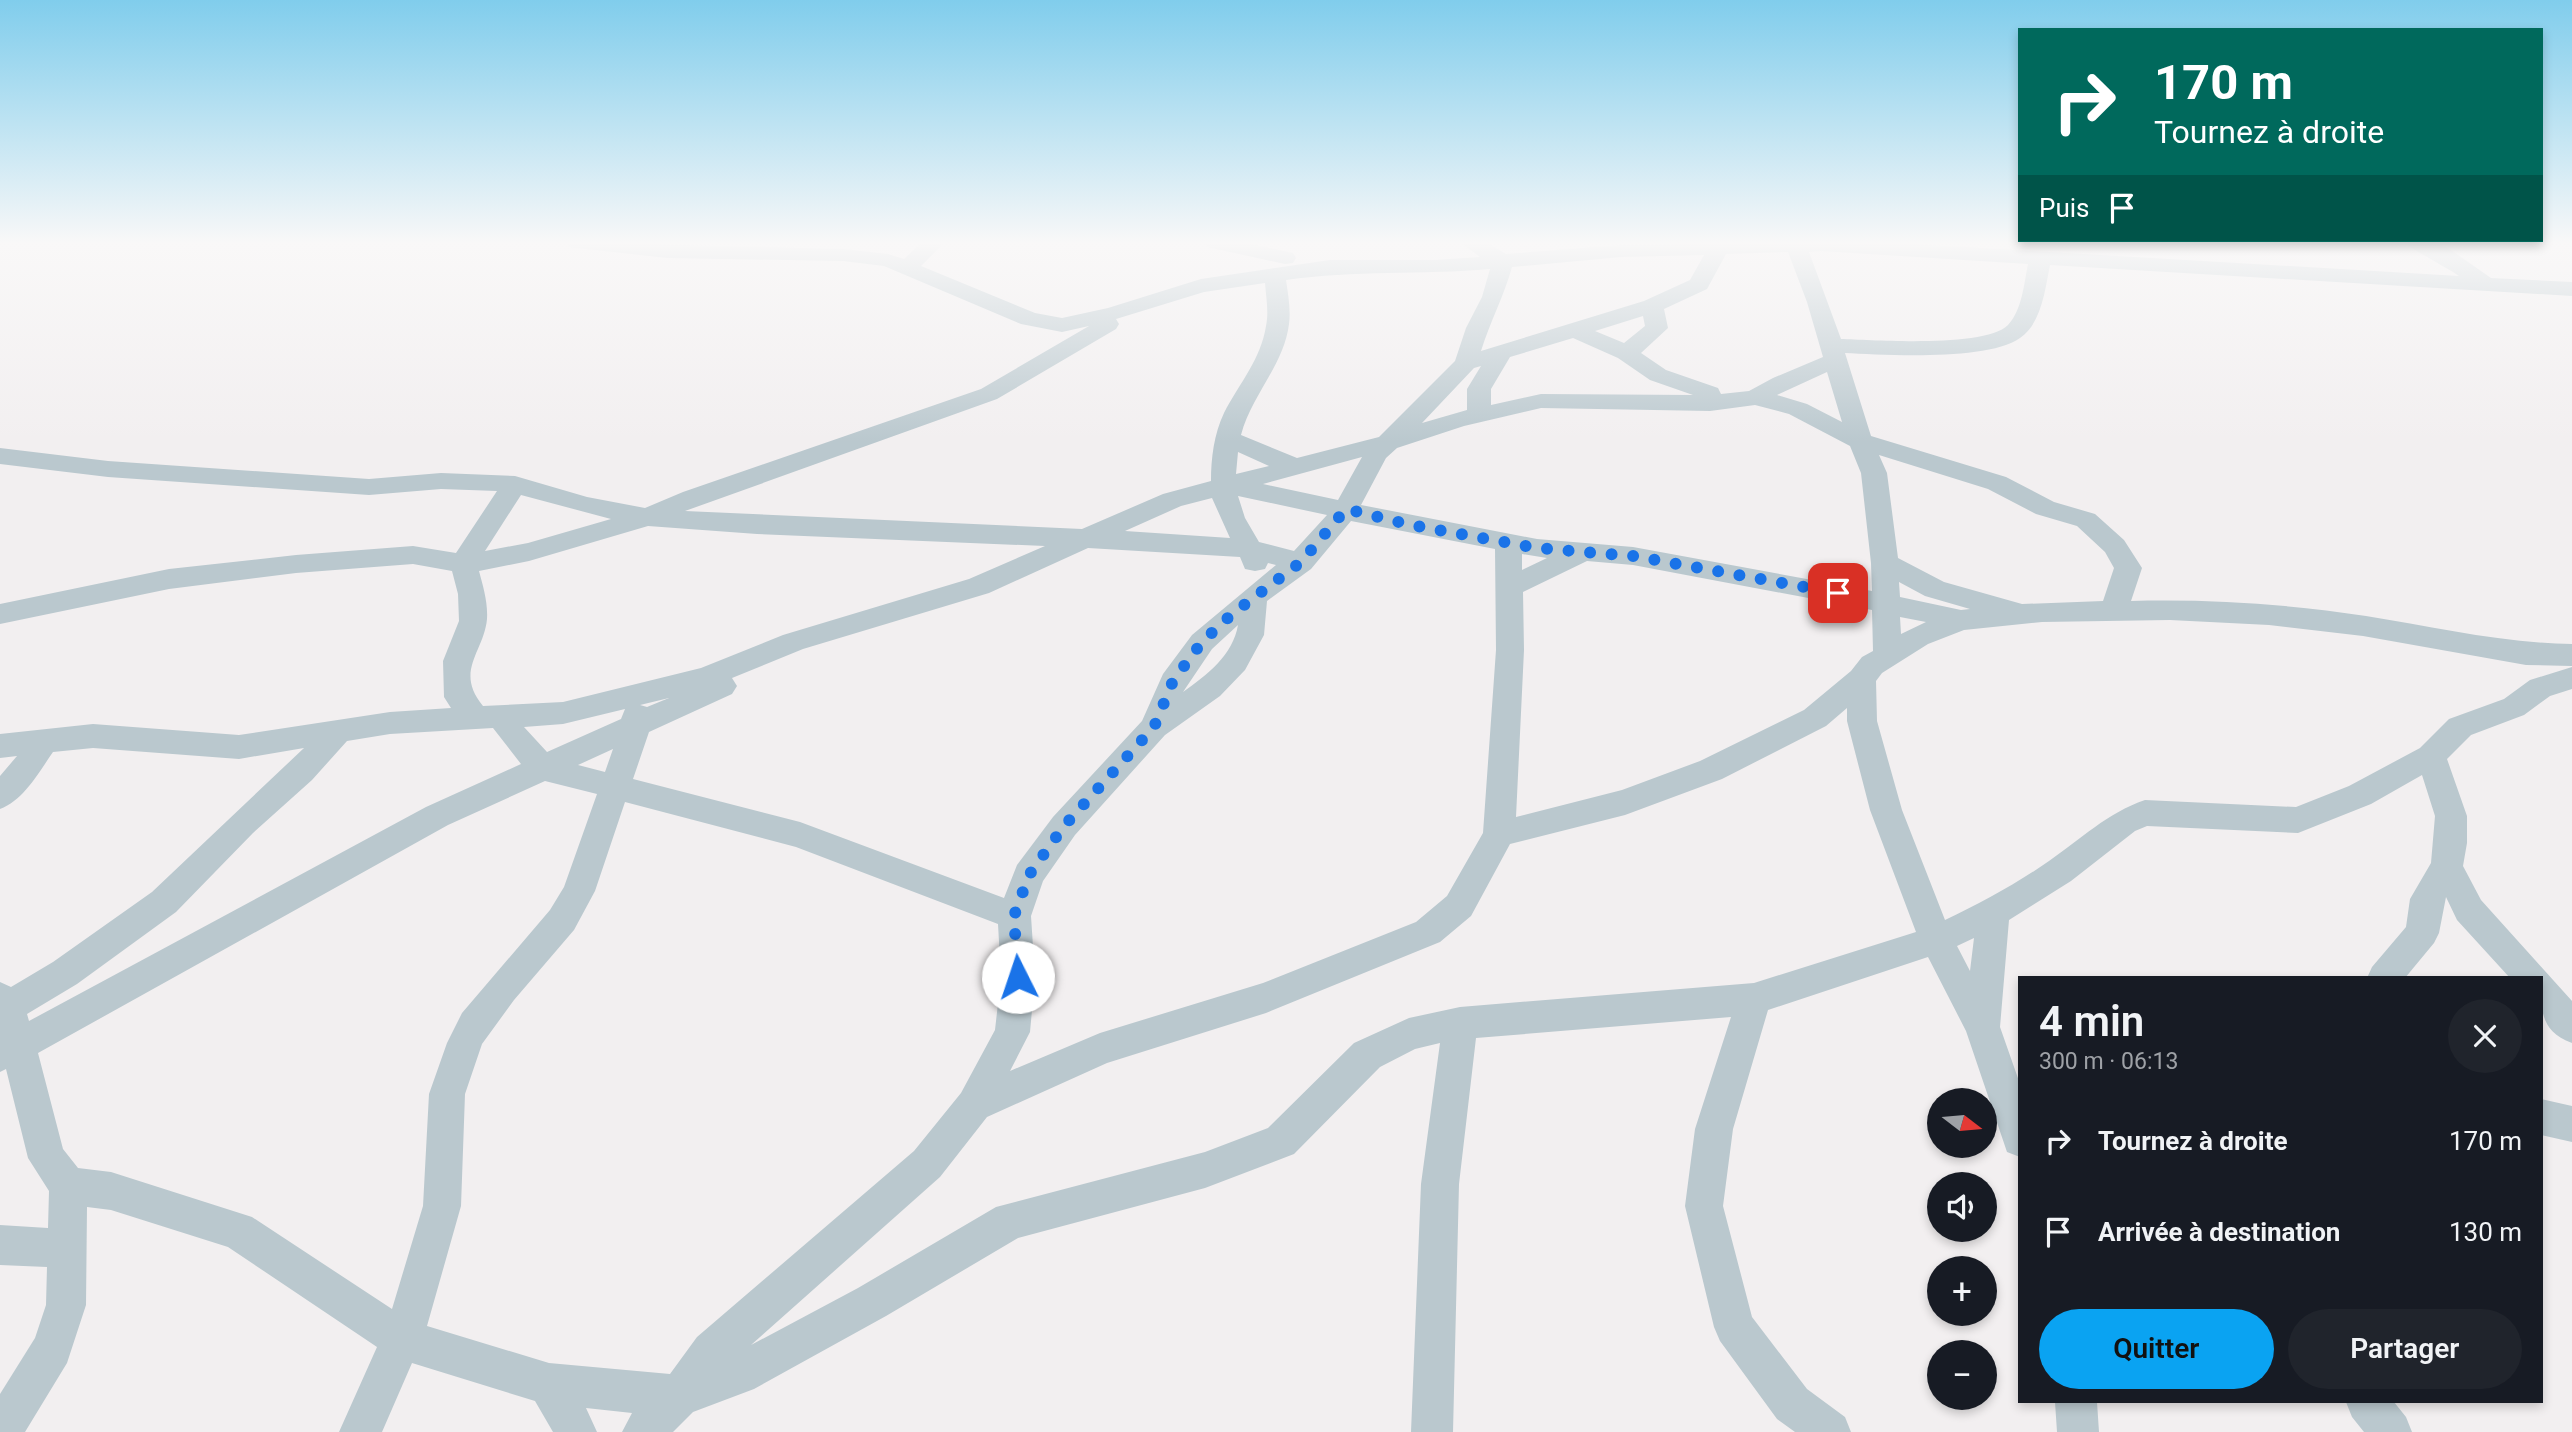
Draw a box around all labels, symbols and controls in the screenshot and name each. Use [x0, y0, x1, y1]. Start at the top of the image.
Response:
text: 170 m [2154, 54, 2293, 111]
icon: right [2039, 56, 2130, 147]
text: Tournez à droite [2154, 113, 2384, 151]
icon: arrive [2103, 189, 2141, 227]
text: Puis [2039, 193, 2089, 223]
pin [1808, 563, 1868, 623]
icon: arrive [1819, 574, 1857, 612]
position arrow [981, 940, 1055, 1014]
text: 4 min [2039, 997, 2144, 1046]
button: close [2448, 999, 2522, 1073]
text: 300 m · 06:13 [2039, 1048, 2178, 1075]
north arrow [1927, 1088, 1997, 1158]
map controls [1927, 1088, 1997, 1410]
icon: right [2039, 1122, 2077, 1160]
text: Tournez à droite [2098, 1126, 2288, 1156]
text: 170 m [2449, 1126, 2522, 1156]
button: sound [1927, 1172, 1997, 1242]
icon: arrive [2039, 1213, 2077, 1251]
text: Arrivée à destination [2098, 1217, 2340, 1247]
text: 130 m [2449, 1217, 2522, 1247]
button: + [1927, 1256, 1997, 1326]
button: Quitter [2039, 1309, 2274, 1389]
button: Partager [2288, 1309, 2522, 1389]
button: − [1927, 1340, 1997, 1410]

